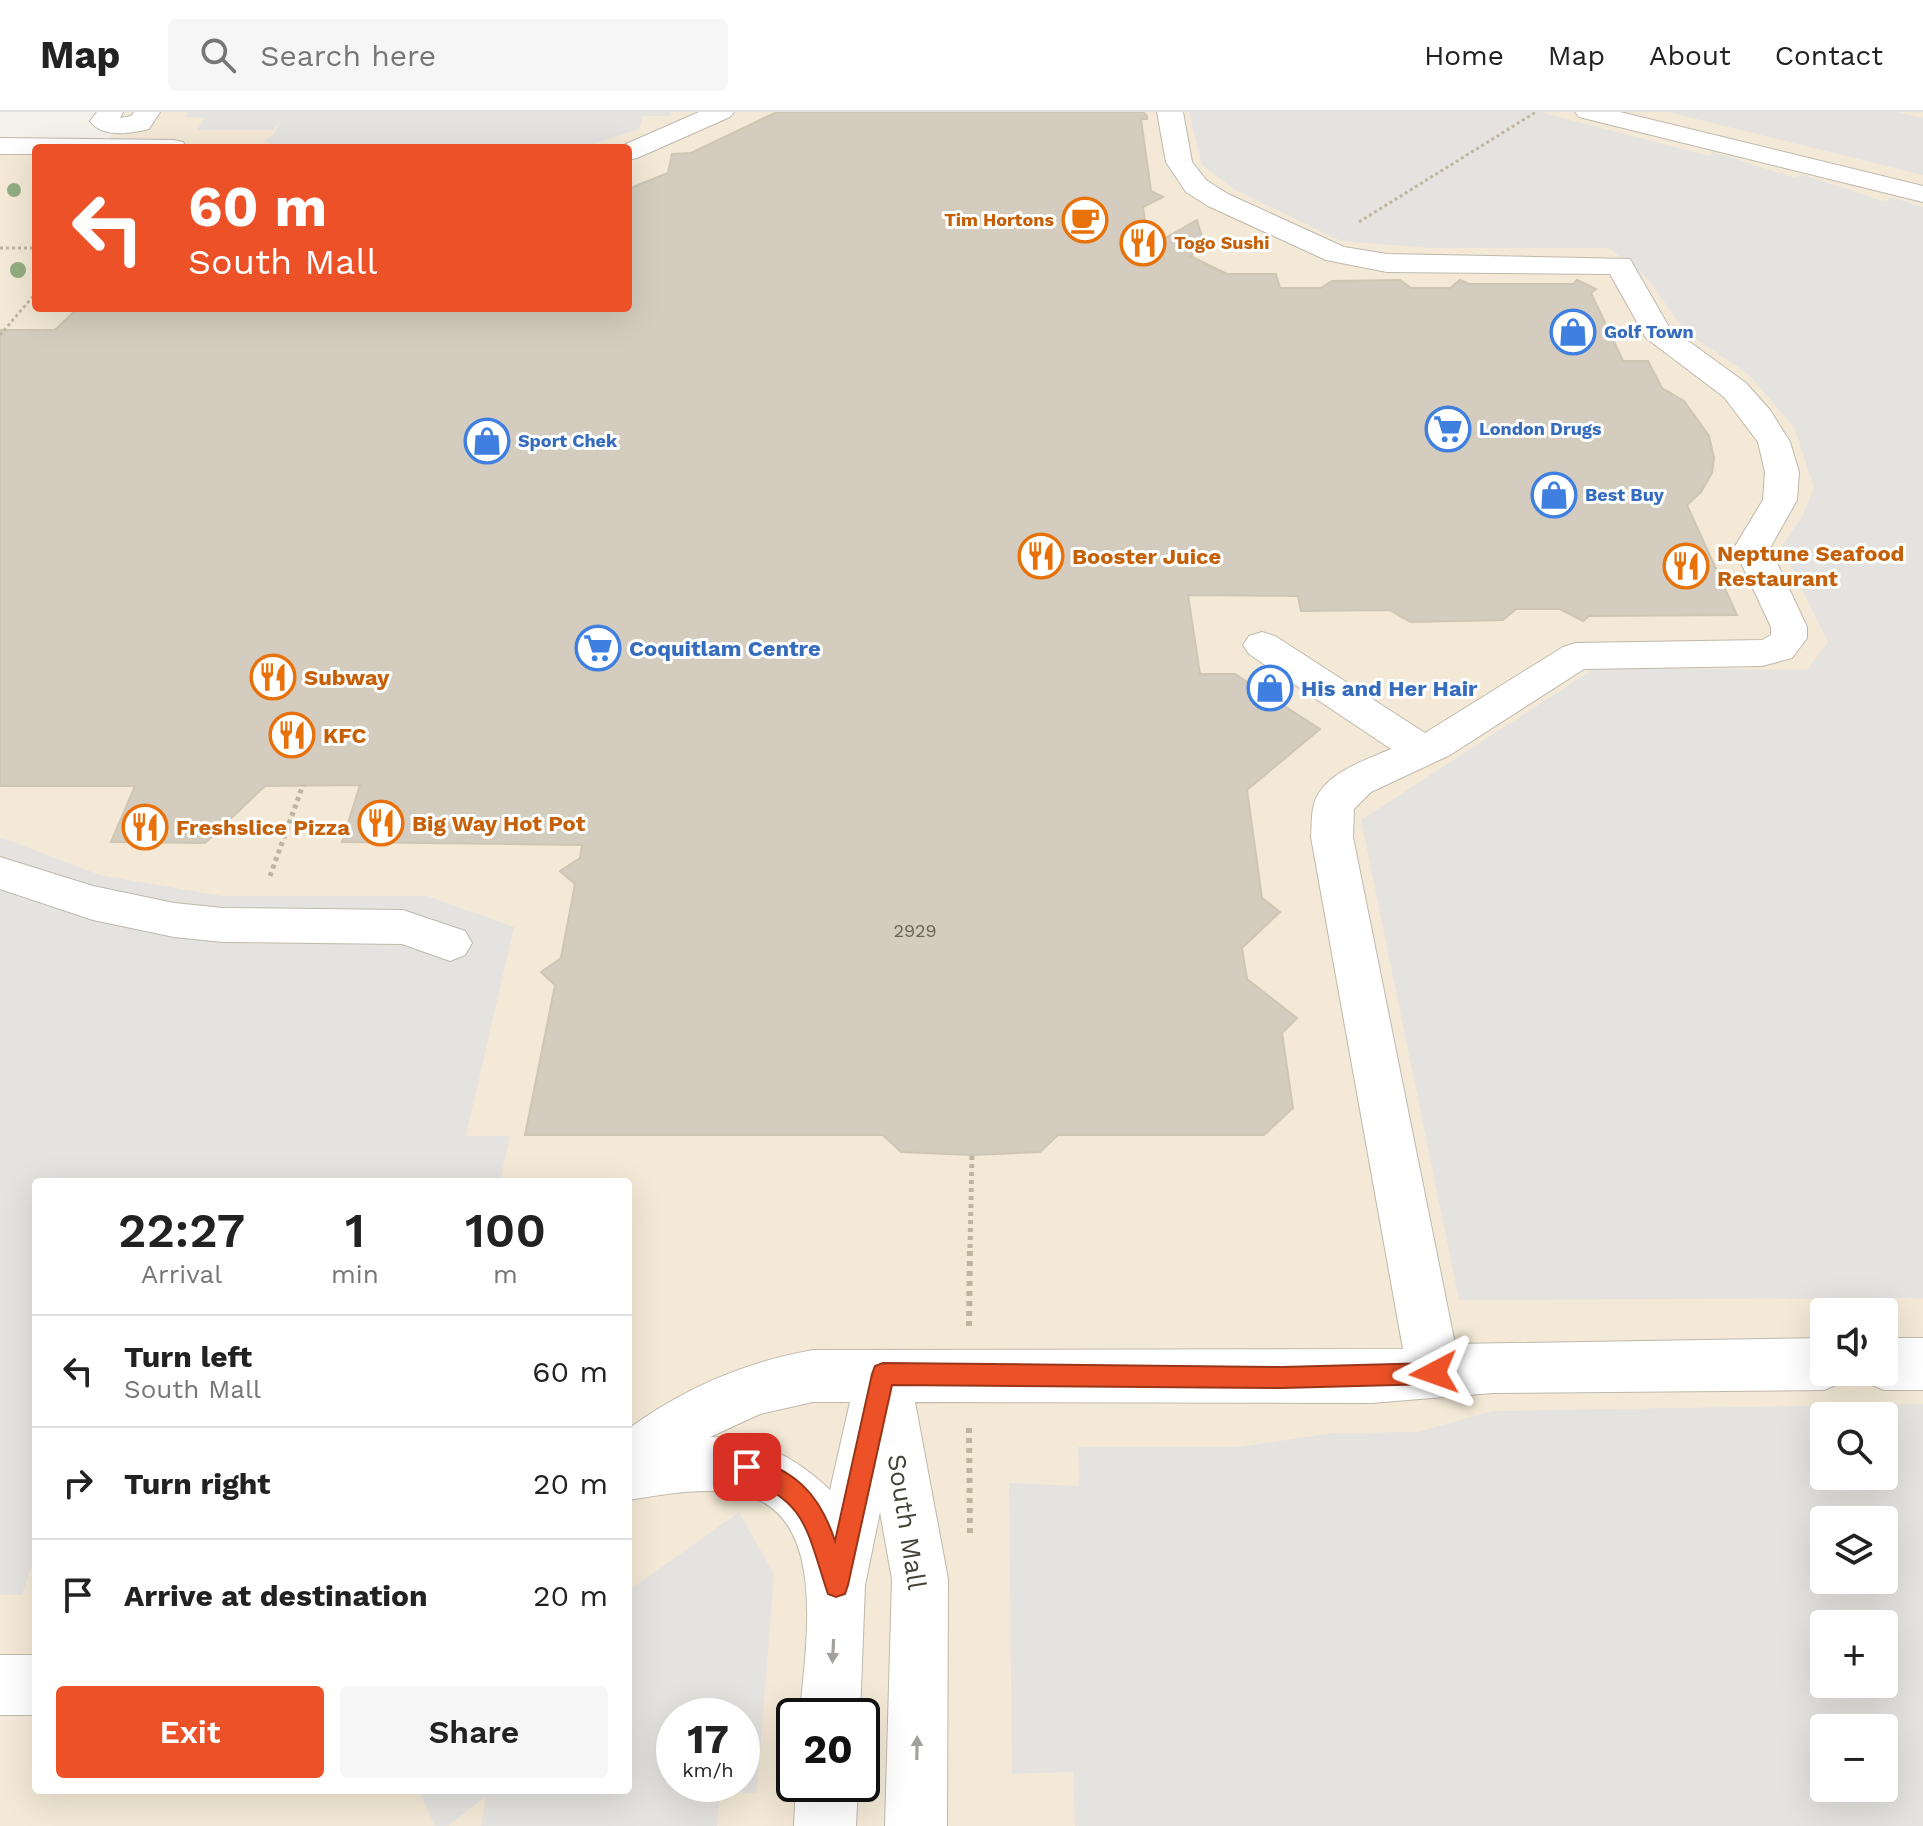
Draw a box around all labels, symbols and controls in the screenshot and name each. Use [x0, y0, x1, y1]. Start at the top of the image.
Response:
search box [168, 19, 728, 91]
text: Map [40, 33, 120, 77]
icon: search [196, 33, 240, 77]
text: Search here [260, 38, 436, 73]
text: Home [1424, 39, 1504, 72]
text: Map [1548, 39, 1605, 72]
text: About [1649, 39, 1731, 72]
text: Contact [1775, 39, 1883, 72]
text: 60 m [188, 174, 327, 240]
icon: left [56, 176, 160, 280]
cafe icon: Tim Hortons [1061, 196, 1109, 244]
place label: Tim Hortons [944, 209, 1054, 230]
restaurant icon: Togo Sushi [1119, 219, 1167, 267]
place label: Togo Sushi [1174, 232, 1269, 253]
text: South Mall [188, 241, 377, 283]
shop icon: Golf Town [1549, 308, 1597, 356]
place label: Golf Town [1604, 321, 1694, 342]
supermarket icon: London Drugs [1424, 405, 1472, 453]
shop icon: Sport Chek [463, 417, 511, 465]
place label: London Drugs [1479, 418, 1602, 439]
place label: Sport Chek [518, 430, 618, 451]
shop icon: Best Buy [1530, 471, 1578, 519]
place label: Best Buy [1585, 484, 1665, 505]
restaurant icon: Booster Juice [1017, 532, 1065, 580]
place label: Neptune Seafood Restaurant [1717, 541, 1904, 591]
restaurant icon: Neptune Seafood Restaurant [1662, 542, 1710, 590]
place label: Booster Juice [1072, 544, 1221, 569]
supermarket icon: Coquitlam Centre [574, 624, 622, 672]
place label: Coquitlam Centre [629, 636, 821, 661]
restaurant icon: Subway [249, 653, 297, 701]
shop icon: His and Her Hair [1246, 664, 1294, 712]
place label: Subway [304, 665, 390, 690]
place label: His and Her Hair [1301, 676, 1478, 701]
restaurant icon: KFC [268, 711, 316, 759]
place label: KFC [323, 723, 367, 748]
restaurant icon: Big Way Hot Pot [357, 799, 405, 847]
restaurant icon: Freshslice Pizza [121, 803, 169, 851]
place label: Big Way Hot Pot [412, 811, 586, 836]
place label: Freshslice Pizza [176, 815, 350, 840]
house number: 2929 [893, 920, 937, 941]
text: 22:27 [118, 1202, 245, 1259]
text: 1 [345, 1202, 365, 1259]
text: 100 [465, 1202, 546, 1259]
text: Arrival [141, 1259, 222, 1289]
text: min [331, 1259, 379, 1289]
text: m [493, 1259, 518, 1289]
map controls [1810, 1298, 1898, 1802]
button: sound [1810, 1298, 1898, 1386]
position arrow [1392, 1331, 1476, 1415]
text: Turn left [124, 1339, 252, 1374]
icon: left [56, 1349, 100, 1393]
text: 60 m [532, 1354, 608, 1389]
text: South Mall [124, 1374, 261, 1404]
button: search [1810, 1402, 1898, 1490]
pin [713, 1433, 781, 1501]
icon: arrive [725, 1445, 769, 1489]
street label: South Mall [881, 1452, 933, 1592]
icon: right [56, 1461, 100, 1505]
text: Turn right [124, 1466, 270, 1501]
text: 20 m [533, 1466, 608, 1501]
button: layers [1810, 1506, 1898, 1594]
icon: arrive [56, 1573, 100, 1617]
text: Arrive at destination [124, 1578, 428, 1613]
text: 20 m [533, 1578, 608, 1613]
button: + [1810, 1610, 1898, 1698]
one-way arrow [827, 1639, 840, 1664]
button: Exit [56, 1686, 324, 1778]
button: Share [340, 1686, 608, 1778]
speed limit sign: 20 [776, 1698, 880, 1802]
button: − [1810, 1714, 1898, 1802]
text: 17 [687, 1716, 729, 1763]
one-way arrow [911, 1735, 923, 1760]
text: km/h [682, 1758, 734, 1782]

